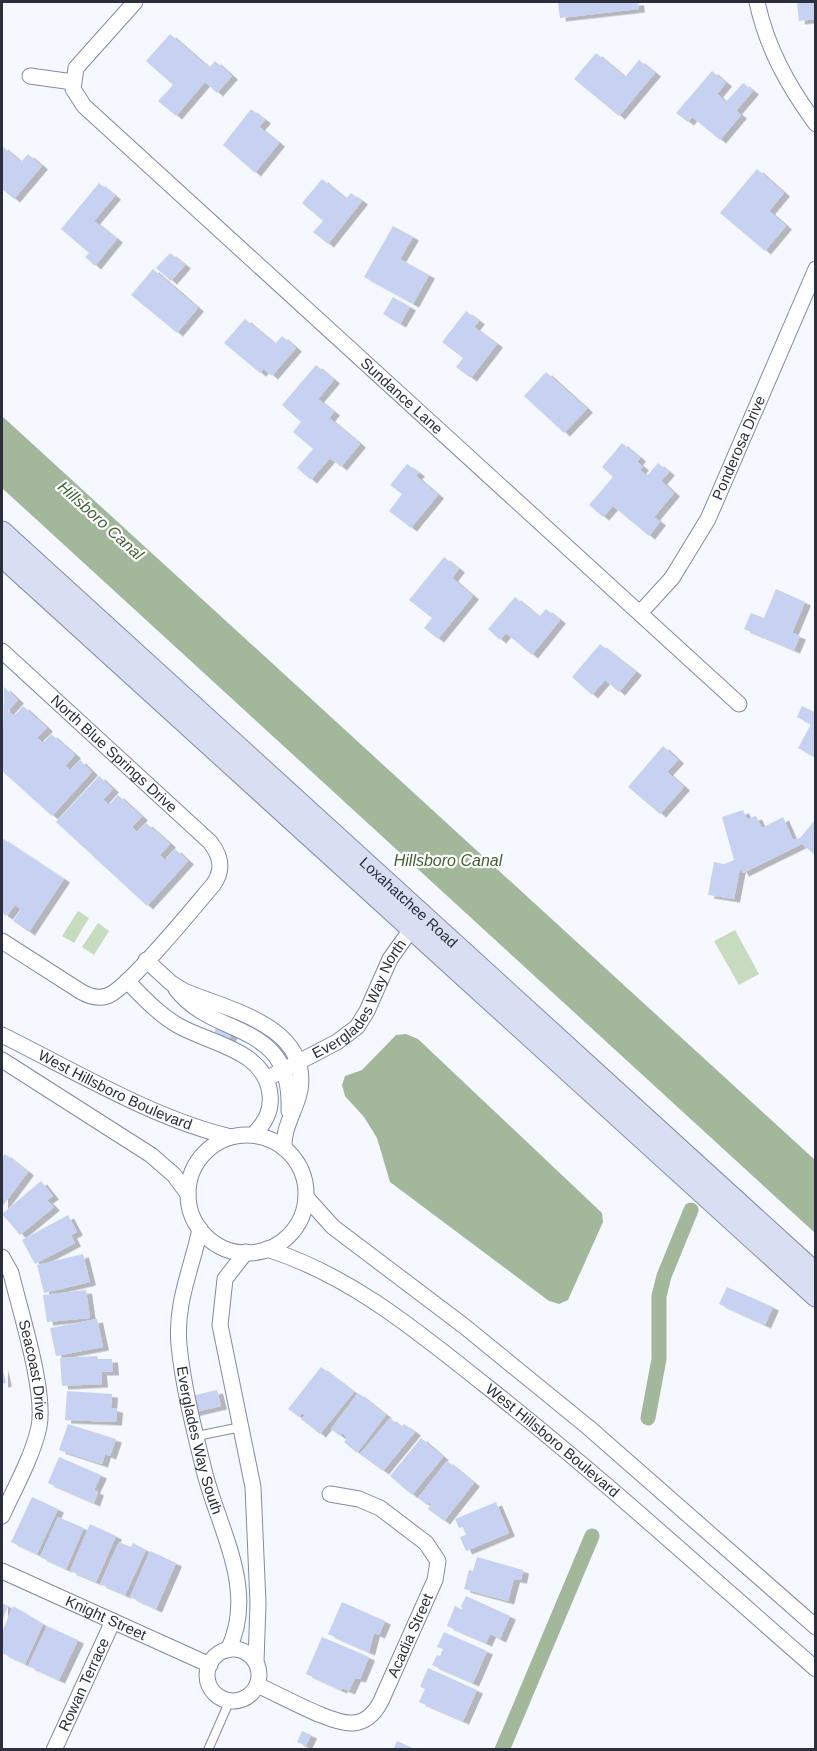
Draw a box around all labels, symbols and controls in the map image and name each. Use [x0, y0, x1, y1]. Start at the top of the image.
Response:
street label: Sundance Lane [357, 354, 446, 437]
street label: Ponderosa Drive [708, 393, 768, 502]
water label: Hillsboro Canal [55, 478, 147, 563]
street label: North Blue Springs Drive [48, 691, 181, 816]
water label: Hillsboro Canal [394, 852, 503, 869]
street label: Loxahatchee Road [357, 853, 461, 951]
street label: Everglades Way North [309, 936, 409, 1062]
street label: West Hillsboro Boulevard [36, 1046, 195, 1133]
street label: Seacoast Drive [16, 1318, 49, 1421]
street label: Everglades Way South [174, 1365, 226, 1516]
street label: West Hillsboro Boulevard [483, 1380, 623, 1501]
street label: Acadia Street [384, 1590, 436, 1680]
street label: Knight Street [63, 1592, 150, 1643]
street label: Rowan Terrace [55, 1635, 112, 1734]

